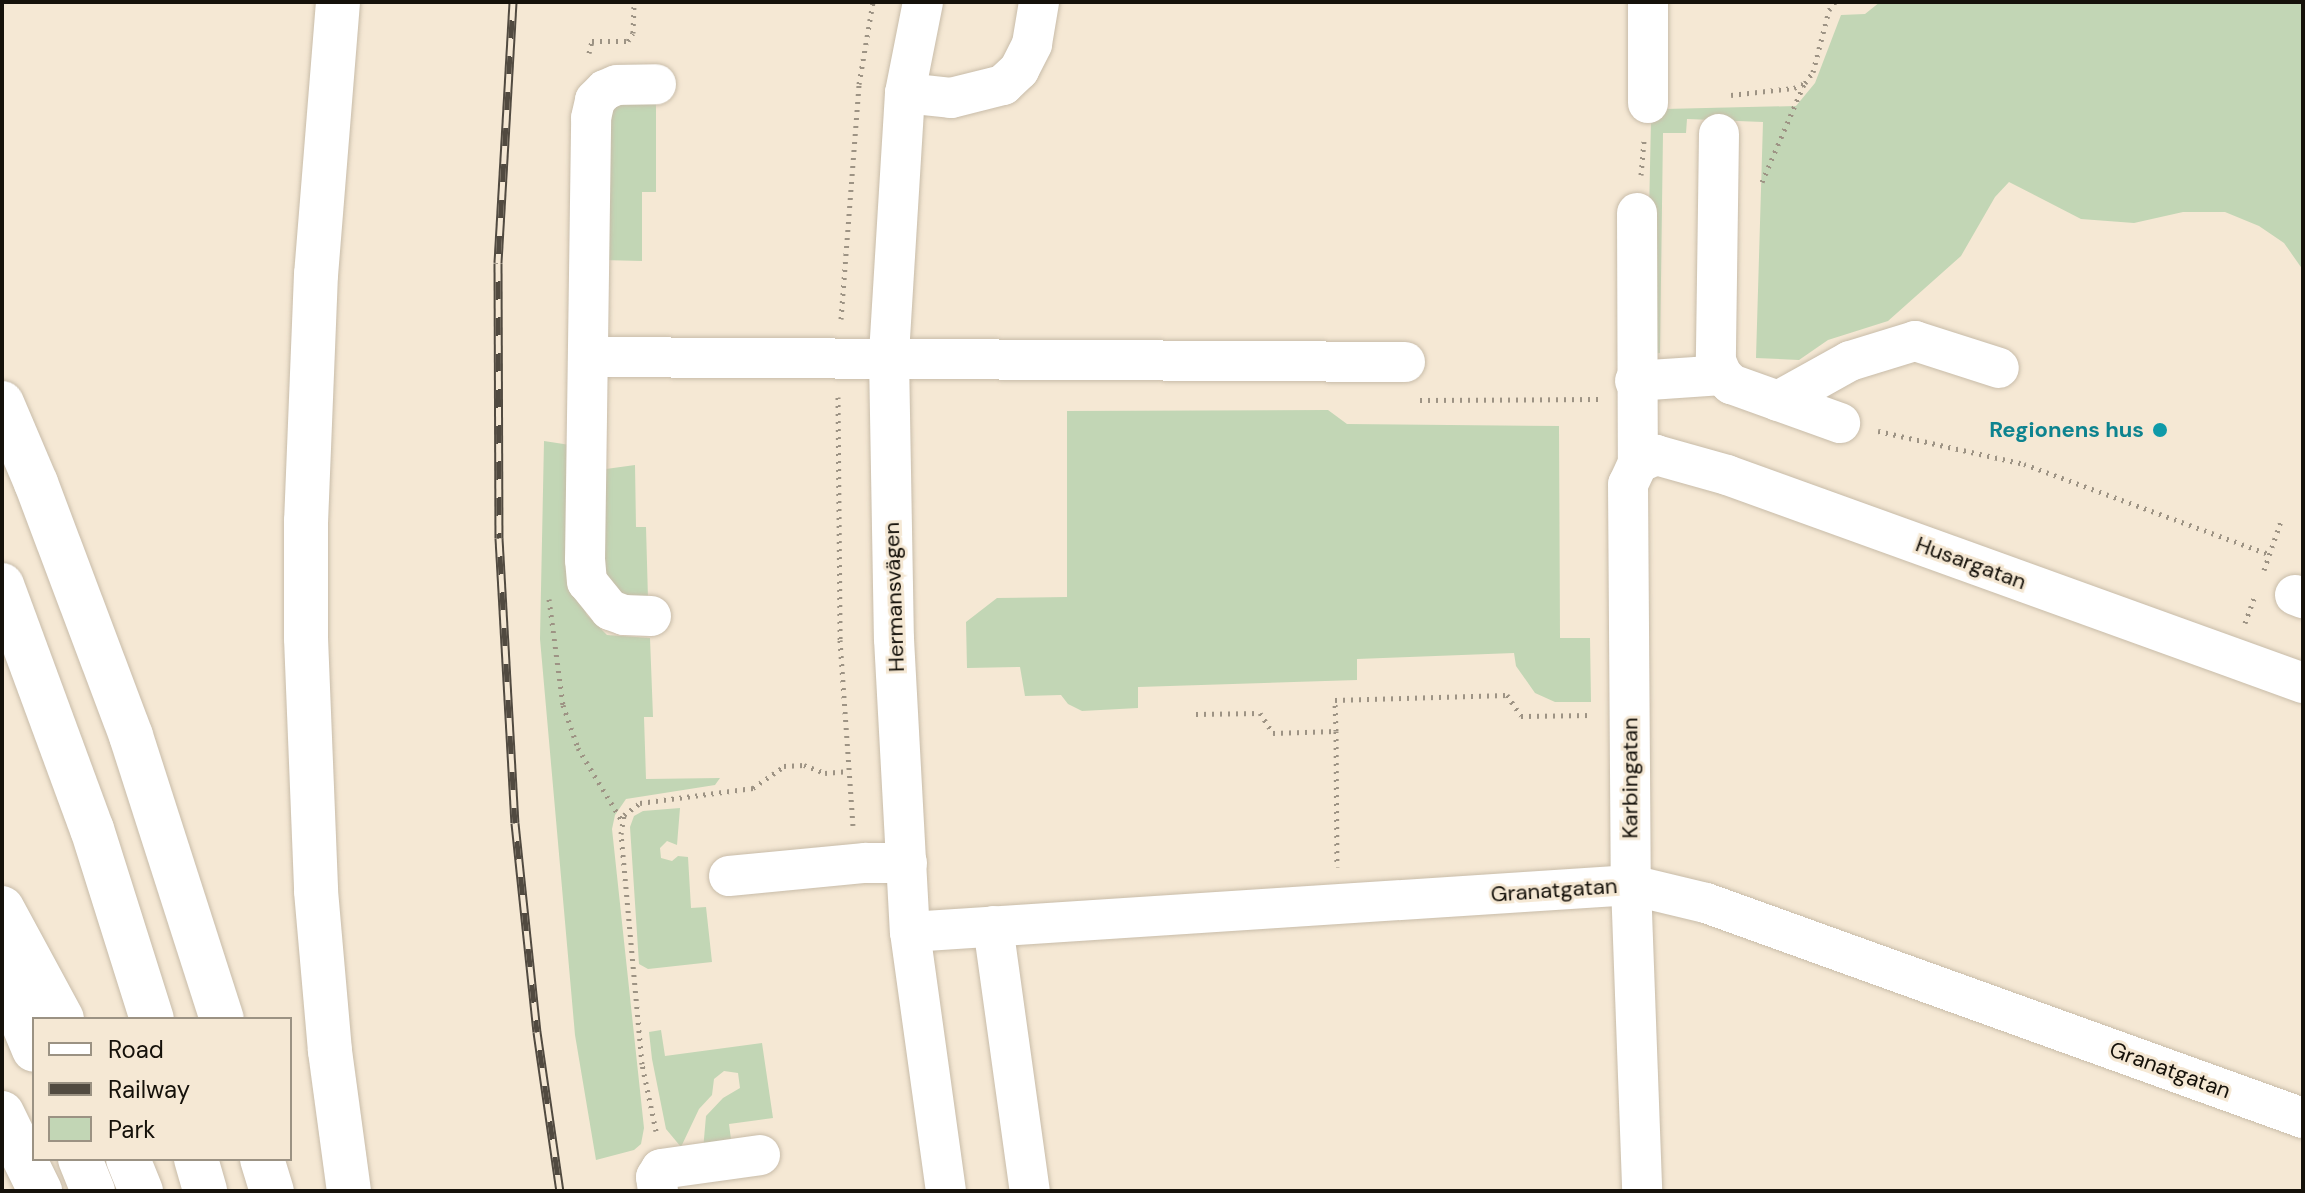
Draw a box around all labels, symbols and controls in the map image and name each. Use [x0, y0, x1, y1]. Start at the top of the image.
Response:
place label: Regionens hus [1989, 417, 2144, 443]
marker: Regionens hus [2151, 421, 2169, 439]
street label: Hermansvägen [878, 521, 910, 673]
street label: Husargatan [1912, 531, 2030, 595]
street label: Karbingatan [1617, 717, 1643, 839]
street label: Granatgatan [1490, 872, 1618, 908]
legend [32, 1017, 292, 1161]
text: Road [108, 1034, 164, 1065]
street label: Granatgatan [2106, 1036, 2234, 1104]
text: Railway [108, 1074, 190, 1105]
text: Park [108, 1114, 155, 1145]

